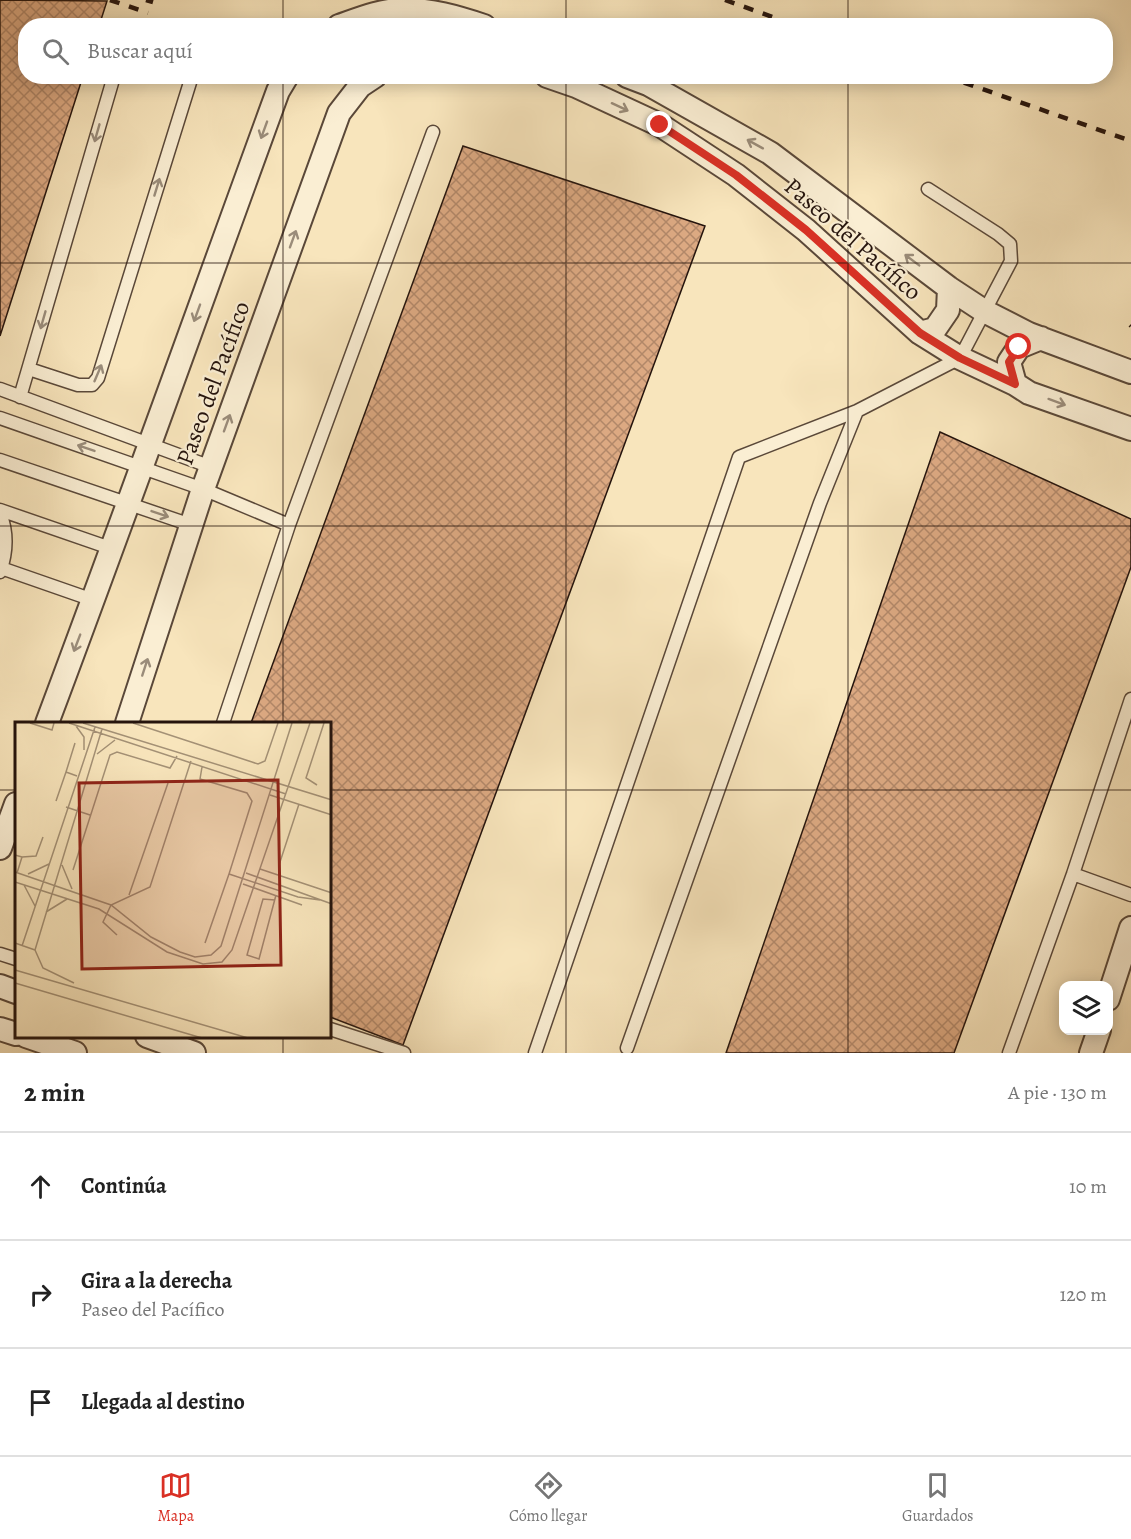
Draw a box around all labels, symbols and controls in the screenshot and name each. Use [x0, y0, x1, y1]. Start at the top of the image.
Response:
search box [18, 18, 1113, 84]
icon: search [39, 35, 72, 68]
text: Buscar aquí [87, 36, 193, 66]
one-way arrow [611, 101, 629, 113]
route end [646, 111, 672, 137]
one-way arrow [258, 120, 269, 139]
one-way arrow [91, 123, 103, 142]
one-way arrow [747, 138, 764, 150]
street label: Paseo del Pacífico [778, 170, 928, 308]
one-way arrow [152, 178, 163, 197]
one-way arrow [288, 230, 299, 249]
one-way arrow [905, 254, 921, 266]
street label: Paseo del Pacífico [169, 297, 257, 469]
one-way arrow [191, 304, 202, 322]
one-way arrow [37, 310, 48, 329]
route start [1005, 333, 1031, 359]
one-way arrow [93, 364, 104, 382]
one-way arrow [1047, 398, 1066, 409]
one-way arrow [222, 414, 233, 433]
one-way arrow [77, 441, 96, 452]
one-way arrow [150, 510, 169, 521]
one-way arrow [71, 633, 82, 652]
one-way arrow [140, 658, 151, 677]
inset map [15, 722, 332, 1038]
map controls [1059, 981, 1113, 1035]
button: layers [1059, 981, 1113, 1035]
text: 2 min [24, 1075, 85, 1110]
text: A pie · 130 m [1008, 1079, 1107, 1106]
icon: ahead [24, 1170, 57, 1203]
text: Continúa [81, 1171, 167, 1201]
text: 10 m [1069, 1173, 1107, 1200]
text: Gira a la derecha [81, 1266, 232, 1296]
icon: right [24, 1278, 57, 1311]
text: 120 m [1059, 1281, 1107, 1308]
text: Paseo del Pacífico [81, 1296, 224, 1323]
icon: arrive [24, 1386, 57, 1419]
text: Llegada al destino [81, 1387, 245, 1417]
tab: Mapa [157, 1469, 194, 1527]
tab: Cómo llegar [509, 1469, 587, 1527]
tab: Guardados [902, 1469, 974, 1527]

